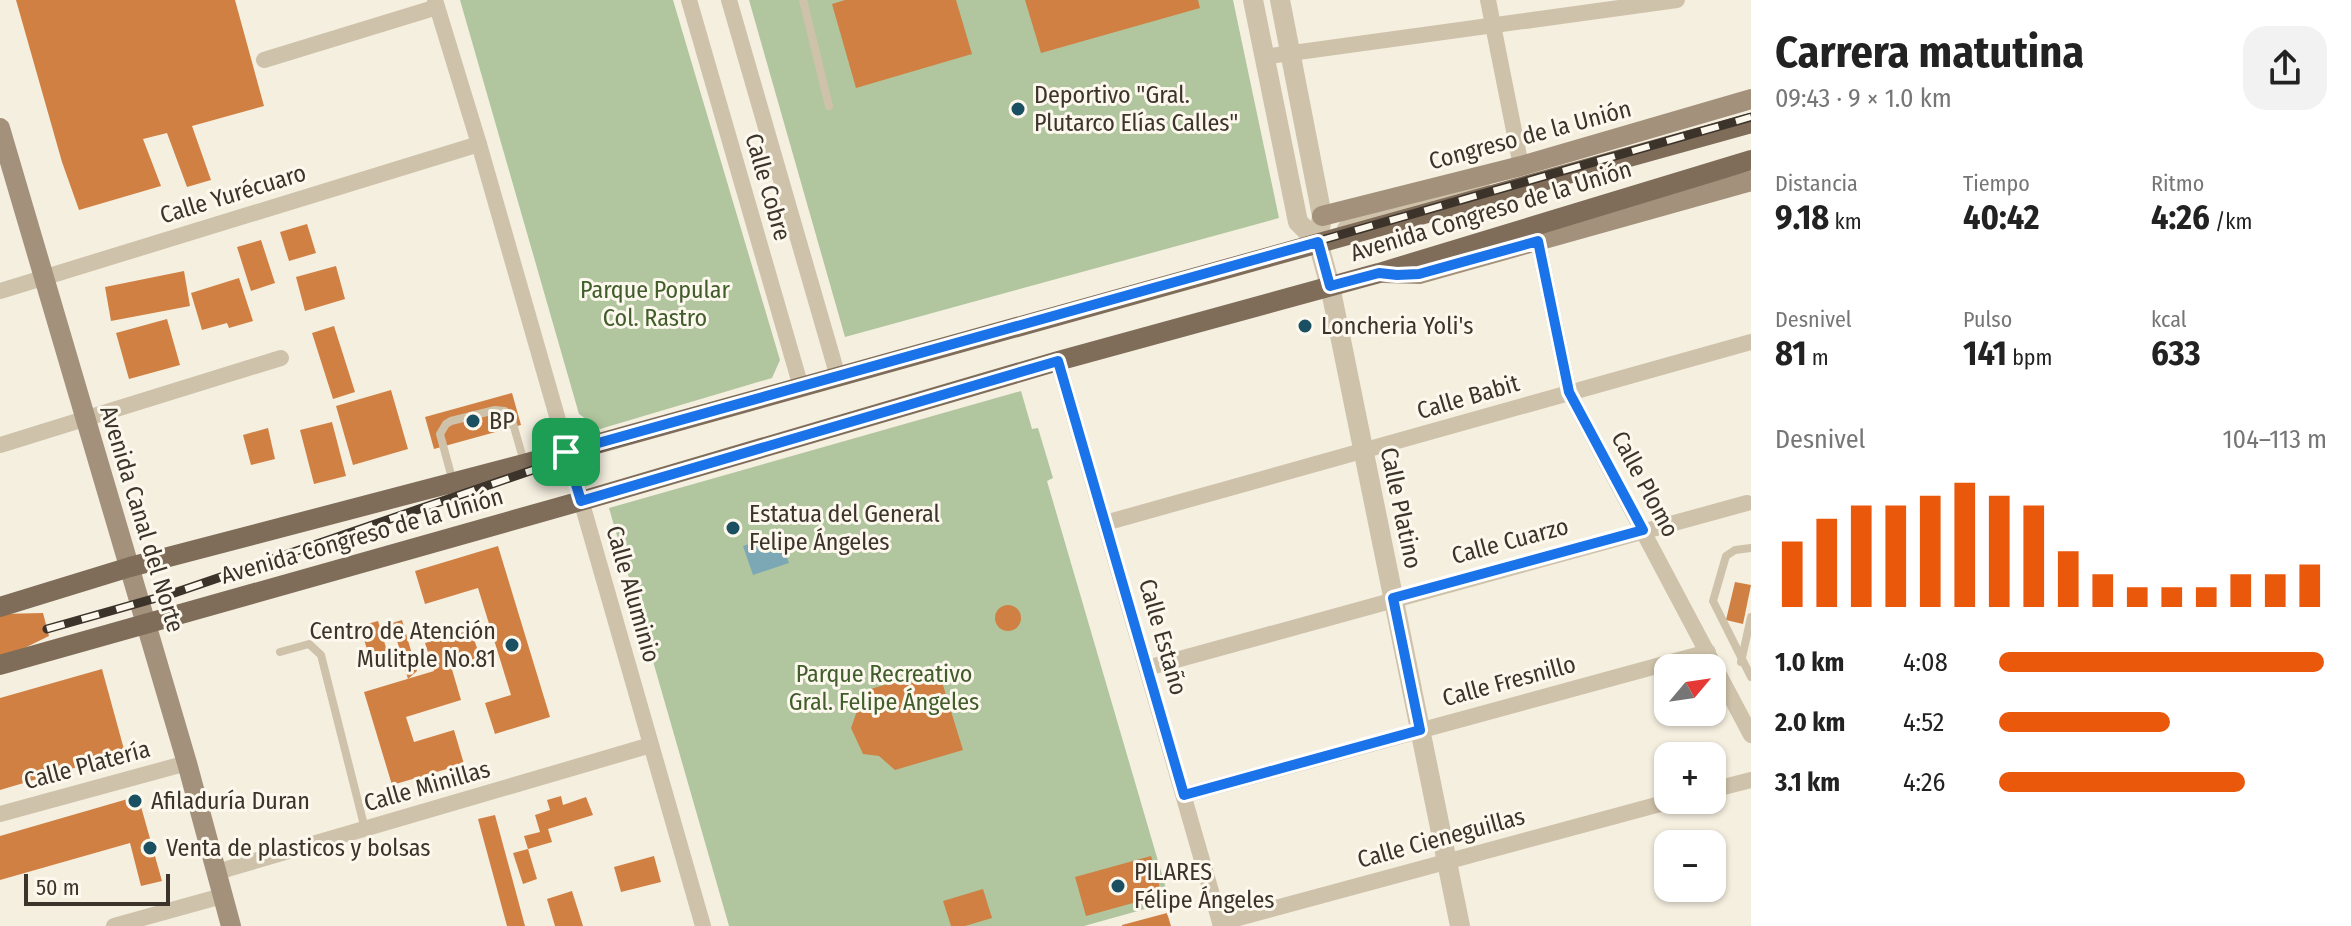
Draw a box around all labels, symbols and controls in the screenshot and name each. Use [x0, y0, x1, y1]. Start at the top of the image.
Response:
text: Carrera matutina [1775, 26, 2084, 79]
button: share [2243, 26, 2327, 110]
place label: Deportivo "Gral. Plutarco Elías Calles" [1034, 81, 1238, 137]
text: 09:43 · 9 × 1.0 km [1775, 83, 1952, 114]
street label: Congreso de la Unión [1426, 95, 1634, 175]
marker: Deportivo "Gral. Plutarco Elías Calles" [1009, 100, 1027, 118]
street label: Calle Cobre [739, 130, 797, 244]
street label: Avenida Congreso de la Unión [1347, 155, 1635, 267]
street label: Calle Yurécuaro [157, 159, 309, 229]
text: Distancia [1775, 170, 1858, 197]
text: Tiempo [1963, 170, 2030, 197]
text: Ritmo [2151, 170, 2204, 197]
text: 9.18 [1775, 197, 1829, 238]
text: 40:42 [1963, 197, 2040, 238]
text: 4:26 [2151, 197, 2210, 238]
text: km [1829, 208, 1862, 235]
text: /km [2210, 208, 2252, 235]
park label: Parque Popular Col. Rastro [580, 276, 731, 332]
text: Desnivel [1775, 306, 1852, 333]
text: Pulso [1963, 306, 2012, 333]
text: kcal [2151, 306, 2187, 333]
place label: Loncheria Yoli's [1321, 312, 1473, 340]
marker: Loncheria Yoli's [1296, 317, 1314, 335]
text: 81 [1775, 333, 1807, 374]
text: 141 [1963, 333, 2007, 374]
text: 633 [2151, 333, 2201, 374]
text: m [1807, 344, 1829, 371]
text: bpm [2007, 344, 2052, 371]
street label: Calle Babit [1414, 369, 1523, 425]
street label: Avenida Canal del Norte [94, 402, 190, 636]
place label: BP [489, 407, 515, 435]
marker: BP [464, 412, 482, 430]
pin [532, 418, 600, 486]
text: Desnivel [1775, 424, 1865, 455]
text: 104–113 m [2222, 424, 2327, 455]
street label: Calle Plomo [1605, 426, 1685, 542]
icon: arrive [544, 430, 588, 474]
street label: Calle Platino [1375, 445, 1427, 571]
street label: Avenida Congreso de la Unión [218, 482, 506, 590]
place label: Estatua del General Felipe Ángeles [749, 500, 940, 556]
street label: Calle Cuarzo [1449, 512, 1571, 570]
marker: Estatua del General Felipe Ángeles [724, 519, 742, 537]
street label: Calle Aluminio [600, 522, 666, 666]
street label: Calle Estaño [1133, 576, 1193, 698]
place label: Centro de Atención Mulitple No.81 [309, 617, 496, 673]
marker: Centro de Atención Mulitple No.81 [503, 636, 521, 654]
text: 1.0 km [1775, 647, 1844, 678]
text: 4:08 [1903, 647, 1948, 678]
street label: Calle Fresnillo [1439, 650, 1579, 712]
north arrow [1654, 654, 1726, 726]
map controls [1654, 654, 1726, 902]
park label: Parque Recreativo Gral. Felipe Ángeles [789, 660, 979, 716]
text: 2.0 km [1775, 707, 1845, 738]
text: 4:52 [1903, 707, 1944, 738]
street label: Calle Platería [21, 735, 153, 795]
button: + [1654, 742, 1726, 814]
street label: Calle Minillas [361, 755, 493, 817]
text: 3.1 km [1775, 767, 1840, 798]
text: 4:26 [1903, 767, 1945, 798]
place label: Afiladuría Duran [151, 787, 310, 815]
marker: Afiladuría Duran [126, 792, 144, 810]
street label: Calle Cieneguillas [1354, 802, 1528, 874]
button: − [1654, 830, 1726, 902]
place label: Venta de plasticos y bolsas [166, 834, 431, 862]
marker: Venta de plasticos y bolsas [141, 839, 159, 857]
place label: PILARES Félipe Ángeles [1134, 858, 1275, 914]
scale bar [24, 870, 170, 906]
text: 50 m [36, 874, 80, 901]
marker: PILARES Félipe Ángeles [1109, 877, 1127, 895]

